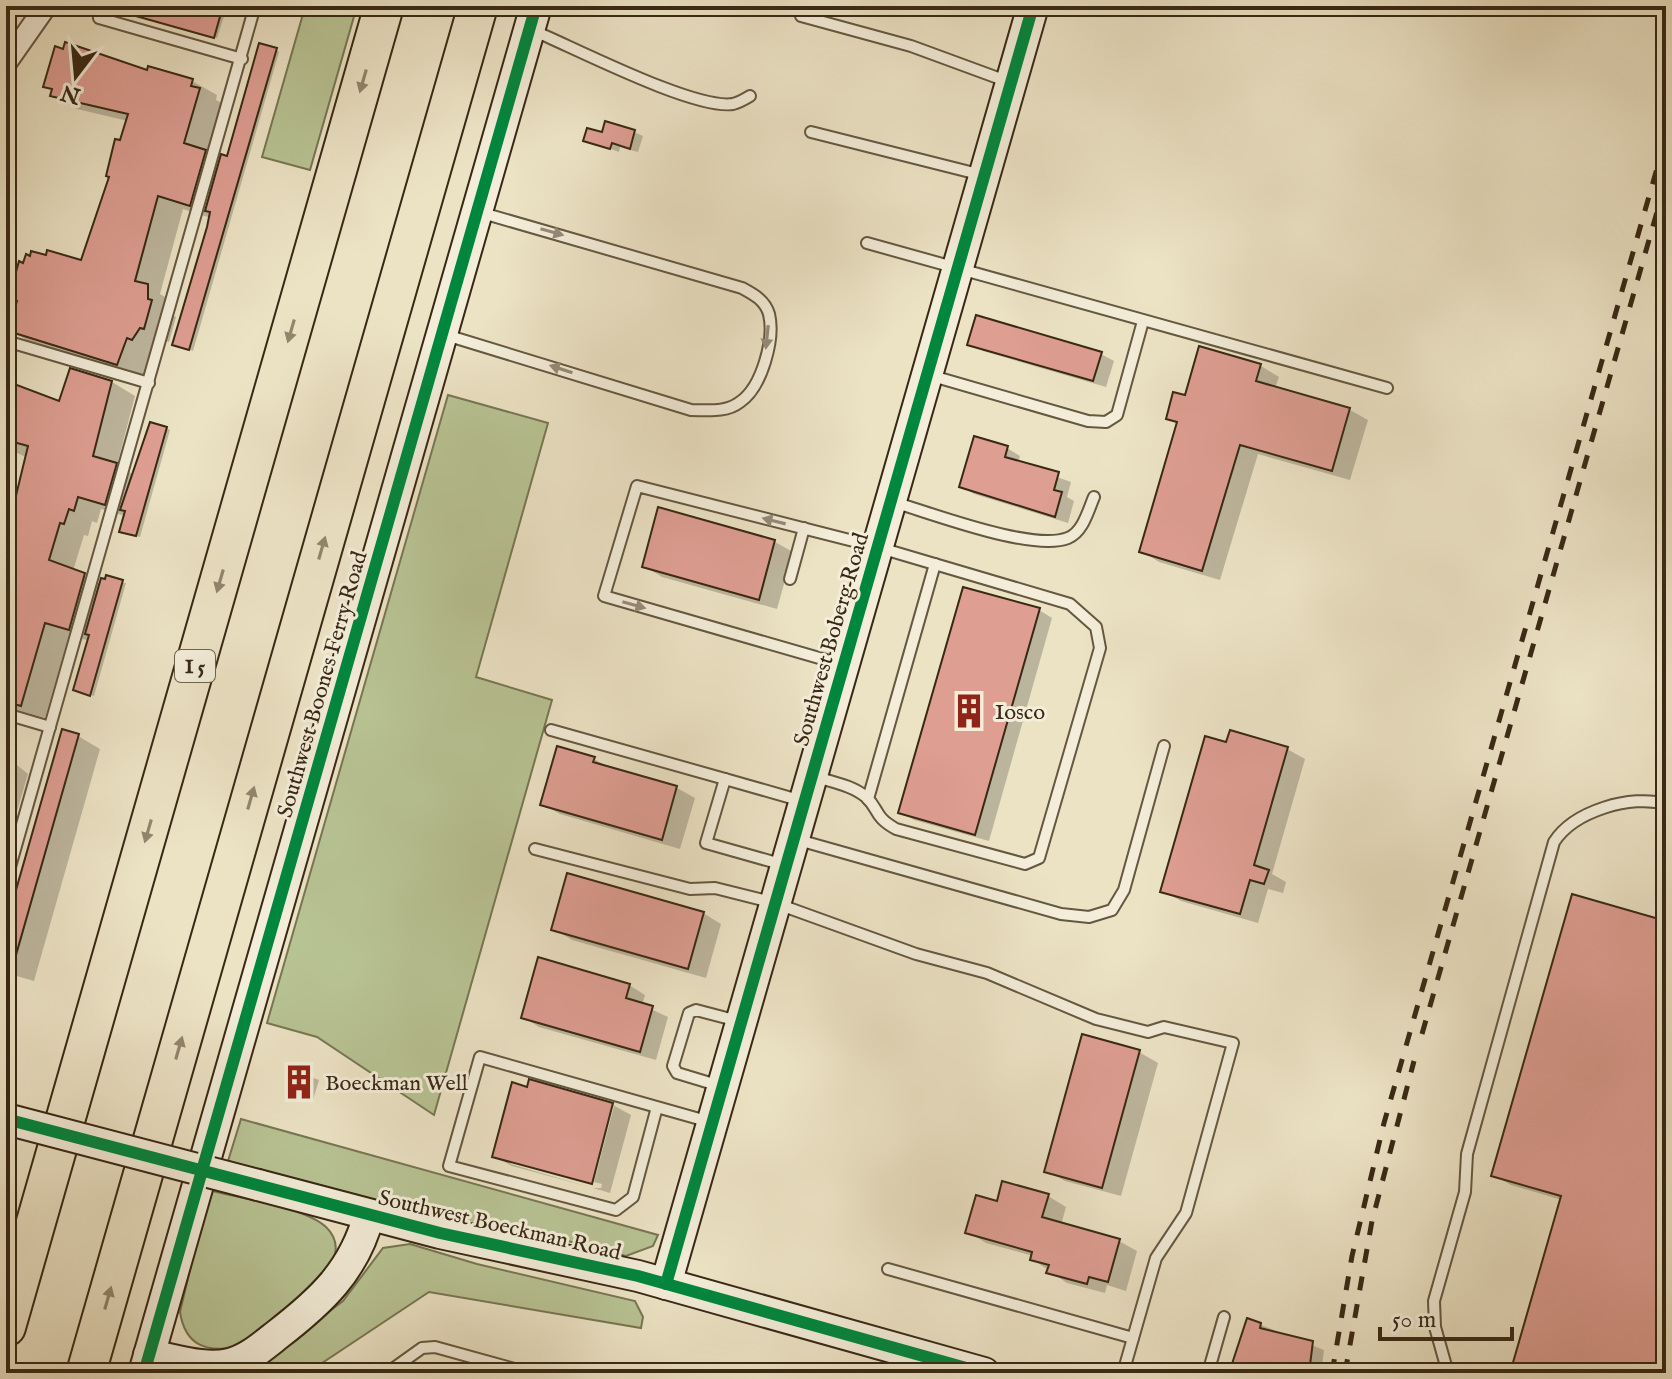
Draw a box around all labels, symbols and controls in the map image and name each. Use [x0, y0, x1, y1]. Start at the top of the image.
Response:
north arrow [36, 36, 116, 116]
one-way arrow [356, 69, 369, 93]
text: N [58, 77, 85, 110]
one-way arrow [540, 227, 565, 239]
one-way arrow [284, 319, 297, 343]
one-way arrow [761, 325, 774, 350]
one-way arrow [548, 362, 572, 375]
one-way arrow [762, 514, 787, 527]
street label: Southwest Boberg Road [788, 529, 876, 750]
one-way arrow [317, 536, 329, 561]
street label: Southwest Boones Ferry Road [271, 548, 374, 821]
one-way arrow [213, 568, 225, 593]
one-way arrow [622, 599, 646, 612]
road number: I 5 [175, 650, 215, 682]
building icon: Iosco [950, 692, 988, 730]
place label: Iosco [995, 699, 1045, 727]
one-way arrow [245, 786, 258, 810]
one-way arrow [141, 819, 154, 843]
one-way arrow [173, 1036, 186, 1060]
building icon: Boeckman Well [280, 1063, 318, 1101]
place label: Boeckman Well [325, 1070, 468, 1098]
street label: Southwest Boeckman Road [375, 1184, 624, 1268]
one-way arrow [102, 1285, 114, 1310]
scale bar [1380, 1291, 1512, 1341]
text: 50 m [1392, 1305, 1436, 1336]

